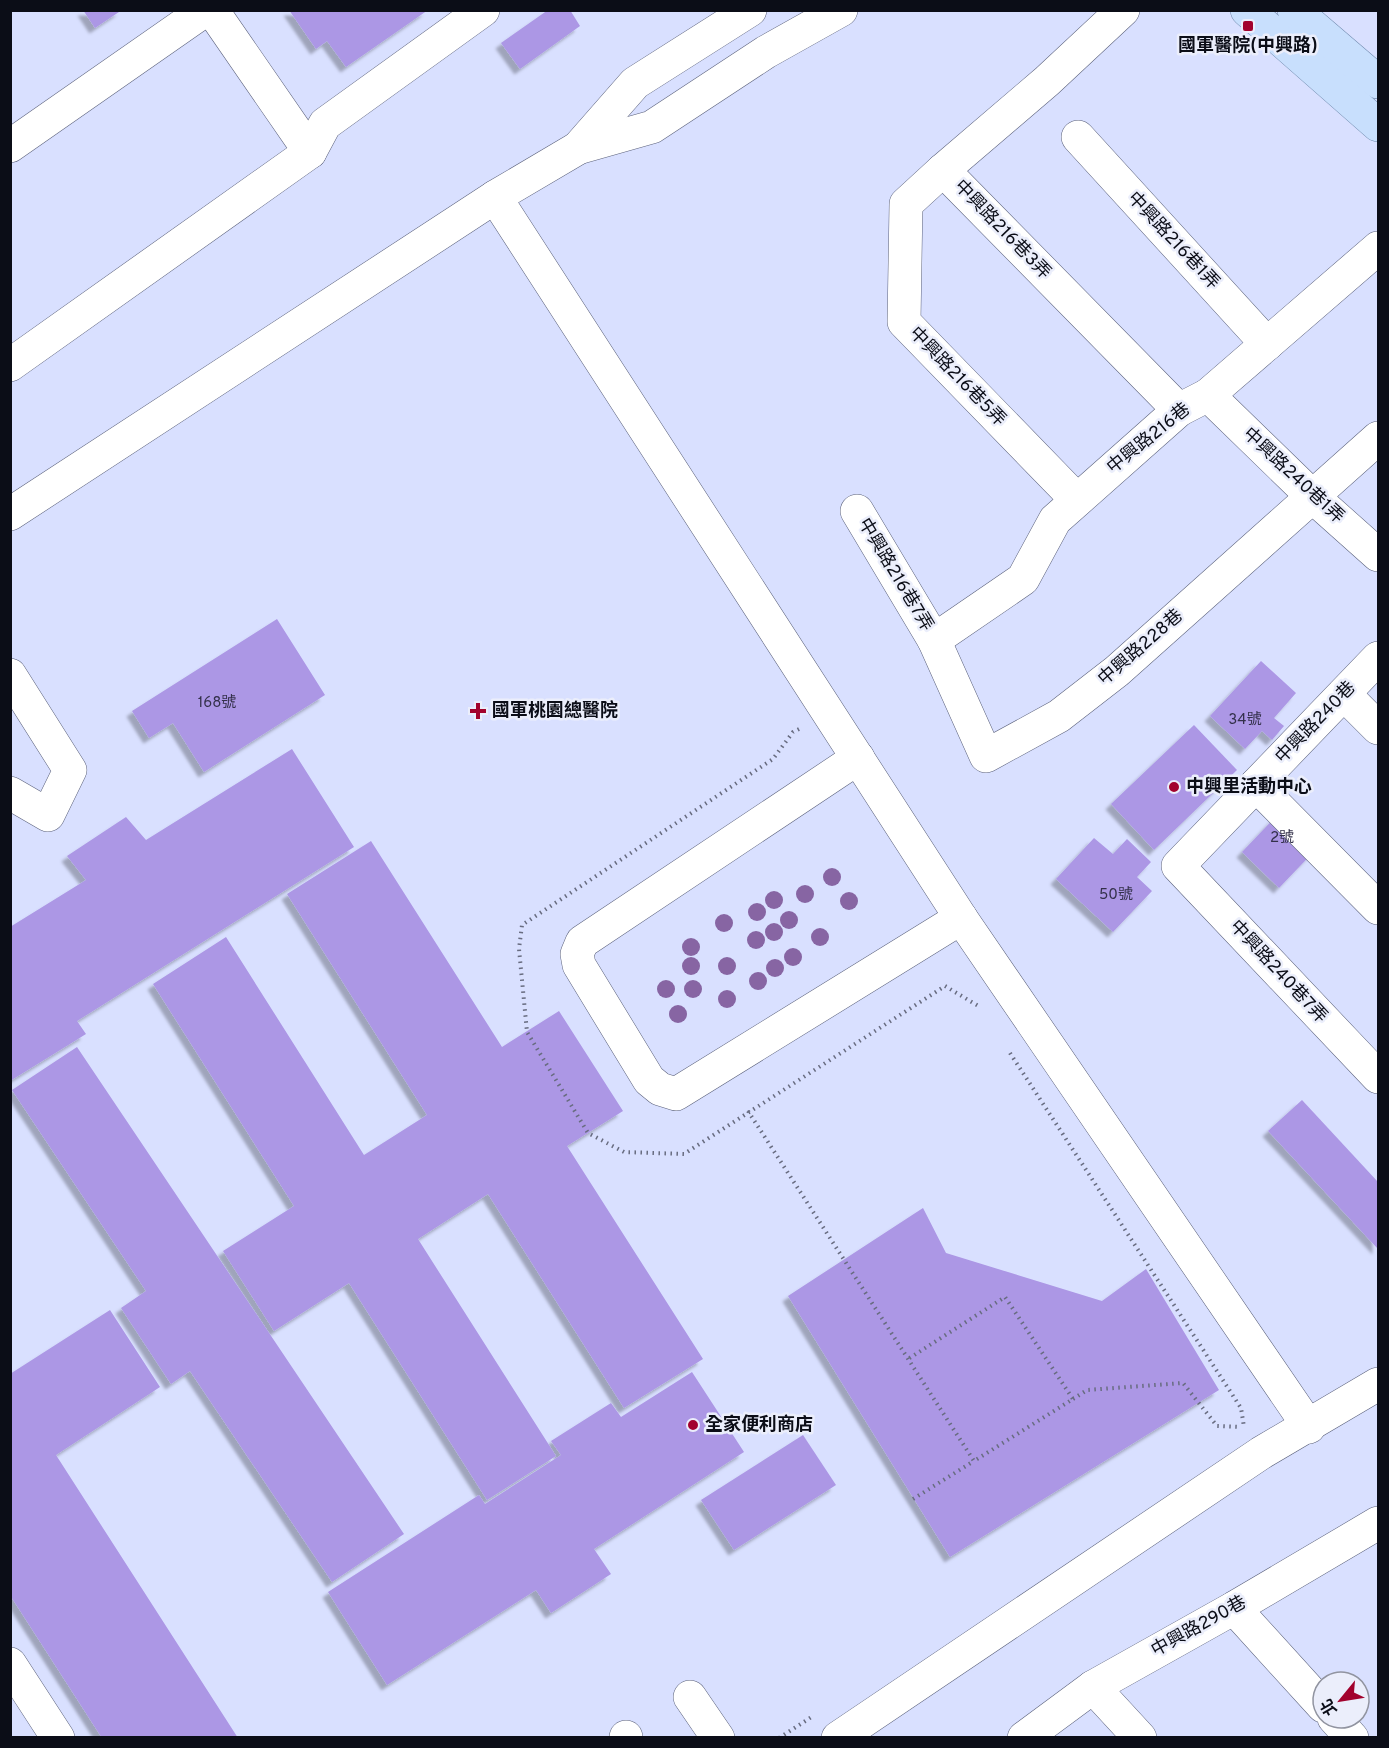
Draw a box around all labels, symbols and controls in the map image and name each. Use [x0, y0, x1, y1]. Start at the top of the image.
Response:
marker: 國軍醫院(中興路) [1241, 19, 1255, 33]
place label: 國軍醫院(中興路) [1178, 35, 1318, 58]
street label: 中興路216巷3弄 [949, 176, 1055, 284]
street label: 中興路216巷1弄 [1122, 187, 1224, 295]
street label: 中興路216巷5弄 [904, 322, 1010, 432]
street label: 中興路216巷 [1103, 398, 1195, 480]
street label: 中興路240巷1弄 [1238, 423, 1348, 529]
street label: 中興路216巷7弄 [852, 514, 938, 636]
street label: 中興路228巷 [1094, 605, 1188, 691]
street label: 中興路240巷 [1271, 677, 1361, 769]
house number: 168號 [198, 694, 236, 713]
place label: 國軍桃園總醫院 [492, 700, 618, 723]
marker: 國軍桃園總醫院 [469, 702, 487, 720]
house number: 34號 [1228, 711, 1262, 730]
place label: 中興里活動中心 [1186, 776, 1312, 799]
marker: 中興里活動中心 [1167, 780, 1181, 794]
house number: 2號 [1270, 829, 1294, 848]
house number: 50號 [1099, 886, 1133, 905]
street label: 中興路240巷7弄 [1224, 916, 1332, 1028]
place label: 全家便利商店 [705, 1414, 813, 1437]
marker: 全家便利商店 [686, 1418, 700, 1432]
street label: 中興路290巷 [1147, 1591, 1251, 1663]
north arrow [1311, 1670, 1371, 1730]
text: 北 [1317, 1695, 1342, 1718]

